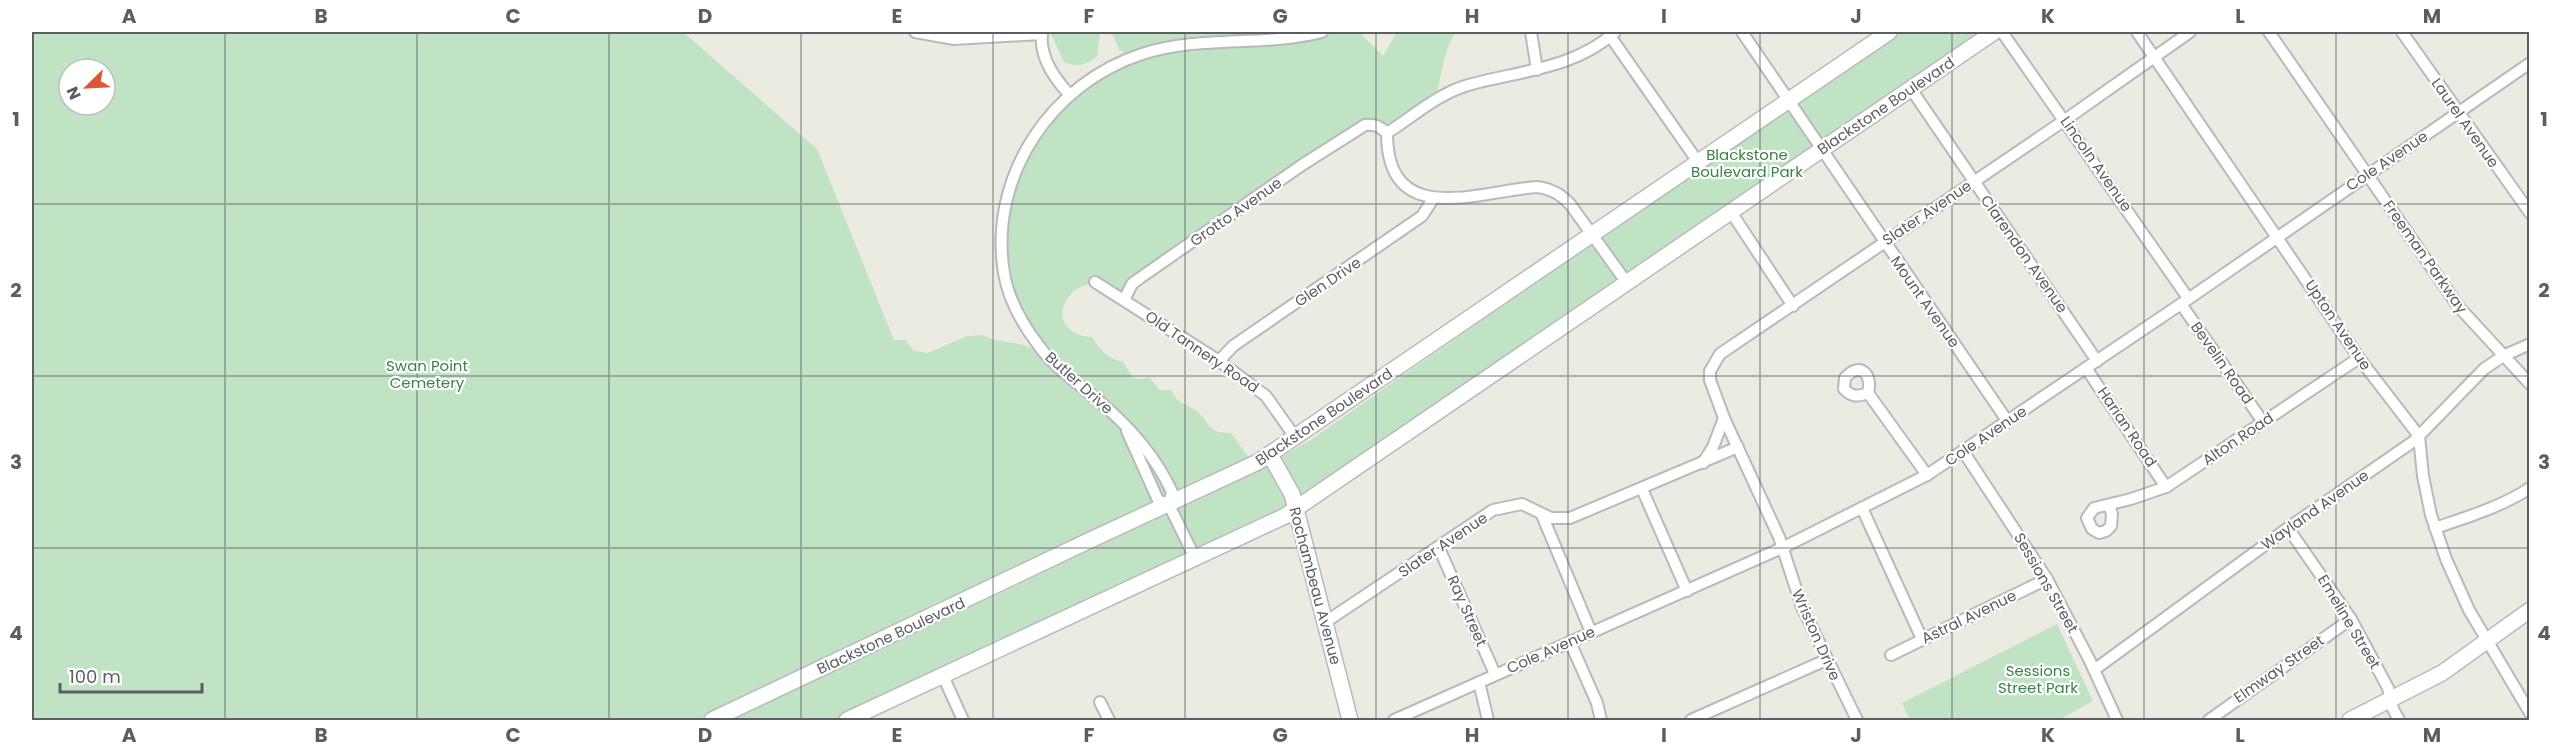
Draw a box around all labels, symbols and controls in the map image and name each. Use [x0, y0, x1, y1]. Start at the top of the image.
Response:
text: A [122, 2, 137, 30]
text: B [314, 2, 328, 30]
text: C [505, 2, 521, 30]
text: D [698, 2, 712, 30]
text: E [892, 2, 902, 30]
text: F [1084, 2, 1095, 30]
text: G [1272, 2, 1288, 30]
text: H [1465, 2, 1479, 30]
text: I [1661, 2, 1667, 30]
text: J [1850, 2, 1862, 30]
text: K [2041, 2, 2055, 30]
text: L [2235, 2, 2245, 30]
text: M [2423, 2, 2441, 30]
street label: Blackstone Boulevard [1813, 52, 1958, 159]
north arrow [57, 57, 117, 117]
street label: Laurel Avenue [2427, 74, 2504, 172]
text: N [61, 83, 87, 103]
text: 1 [12, 105, 20, 133]
text: 1 [2540, 105, 2548, 133]
street label: Lincoln Avenue [2056, 112, 2137, 216]
street label: Cole Avenue [2342, 125, 2432, 196]
park label: Blackstone Boulevard Park [1691, 144, 1803, 182]
street label: Grotto Avenue [1186, 172, 1286, 251]
street label: Slater Avenue [1878, 175, 1975, 250]
street label: Clarendon Avenue [1976, 191, 2073, 317]
street label: Freeman Parkway [2378, 196, 2473, 318]
street label: Glen Drive [1290, 252, 1365, 312]
street label: Mount Avenue [1886, 252, 1965, 352]
street label: Upton Avenue [2300, 275, 2377, 374]
text: 2 [10, 276, 22, 304]
text: 2 [2538, 276, 2550, 304]
street label: Old Tannery Road [1141, 306, 1263, 398]
street label: Bevelin Road [2186, 317, 2259, 408]
street label: Butler Drive [1041, 347, 1118, 419]
park label: Swan Point Cemetery [386, 355, 468, 393]
street label: Blackstone Boulevard [1251, 363, 1396, 470]
street label: Harian Road [2093, 382, 2162, 471]
street label: Cole Avenue [1941, 400, 2031, 471]
street label: Alton Road [2198, 407, 2277, 470]
text: 3 [10, 448, 22, 476]
text: 3 [2538, 448, 2550, 476]
street label: Wayland Avenue [2257, 465, 2373, 555]
street label: Rochambeau Avenue [1284, 505, 1347, 667]
street label: Slater Avenue [1394, 507, 1491, 582]
street label: Sessions Street [2009, 529, 2084, 637]
street label: Emeline Street [2313, 571, 2386, 673]
street label: Ray Street [1442, 572, 1492, 650]
street label: Astral Avenue [1918, 585, 2020, 649]
street label: Wriston Drive [1787, 586, 1846, 684]
street label: Blackstone Boulevard [813, 592, 968, 679]
text: 4 [9, 619, 23, 647]
text: 4 [2537, 619, 2551, 647]
street label: Cole Avenue [1503, 621, 1598, 678]
street label: Elmway Street [2229, 630, 2328, 707]
scale bar [60, 656, 202, 694]
park label: Sessions Street Park [1998, 660, 2078, 698]
text: 100 m [69, 664, 121, 689]
text: A [122, 721, 137, 749]
text: B [314, 721, 328, 749]
text: C [505, 721, 521, 749]
text: D [698, 721, 712, 749]
text: E [892, 721, 902, 749]
text: F [1084, 721, 1095, 749]
text: G [1272, 721, 1288, 749]
text: H [1465, 721, 1479, 749]
text: I [1661, 721, 1667, 749]
text: J [1850, 721, 1862, 749]
text: K [2041, 721, 2055, 749]
text: L [2235, 721, 2245, 749]
text: M [2423, 721, 2441, 749]

